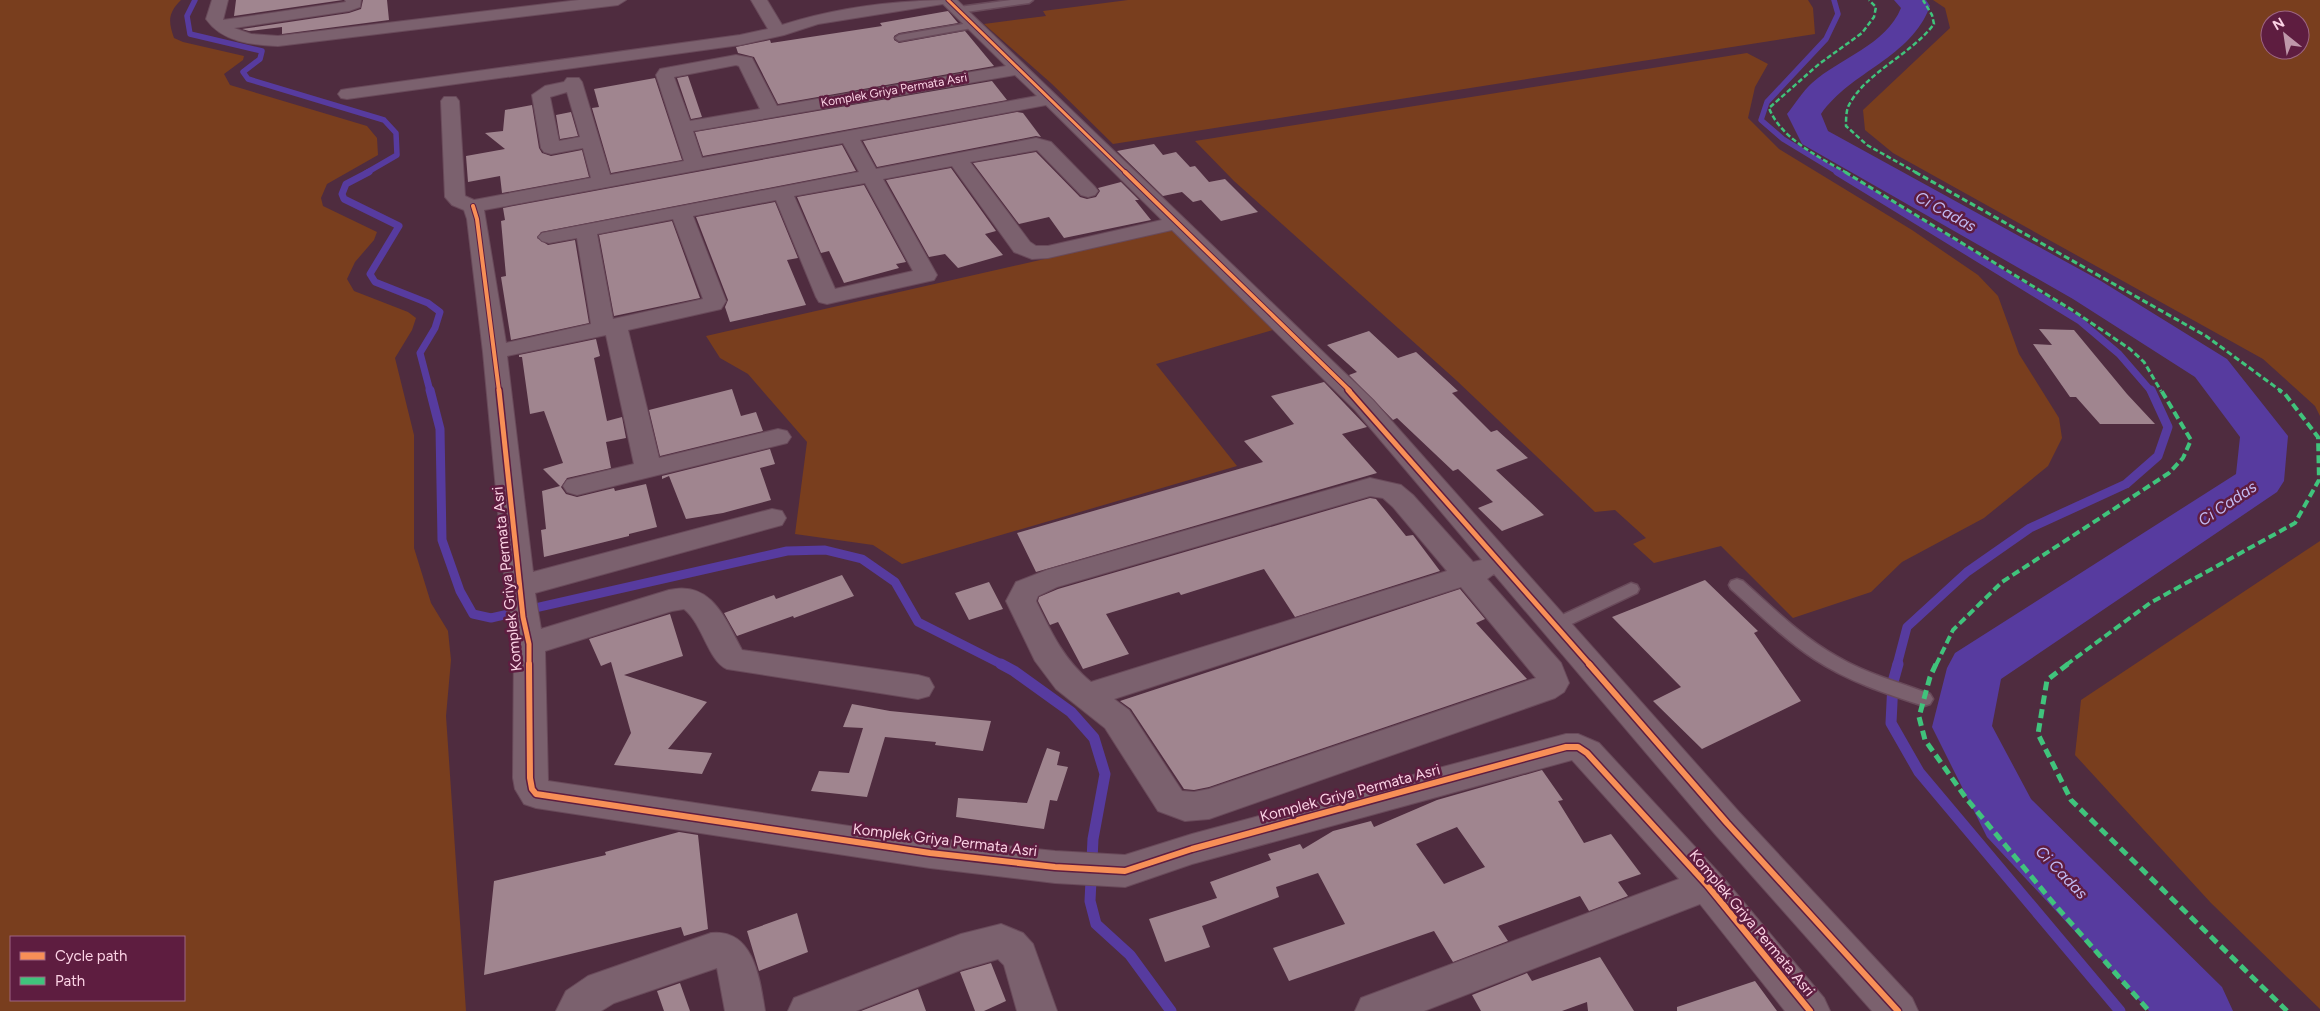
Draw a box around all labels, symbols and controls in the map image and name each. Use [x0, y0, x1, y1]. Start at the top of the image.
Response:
north arrow [2260, 10, 2310, 60]
text: N [2270, 14, 2288, 34]
street label: Komplek Griya Permata Asri [820, 70, 968, 110]
water label: Ci Cadas [1912, 187, 1980, 236]
water label: Ci Cadas [2194, 477, 2261, 530]
street label: Komplek Griya Permata Asri [488, 486, 526, 672]
street label: Komplek Griya Permata Asri [1258, 760, 1442, 826]
street label: Komplek Griya Permata Asri [852, 820, 1038, 860]
water label: Ci Cadas [2032, 842, 2092, 903]
street label: Komplek Griya Permata Asri [1685, 846, 1819, 1000]
legend [10, 936, 185, 1001]
text: Cycle path [55, 947, 127, 965]
text: Path [55, 972, 85, 990]

